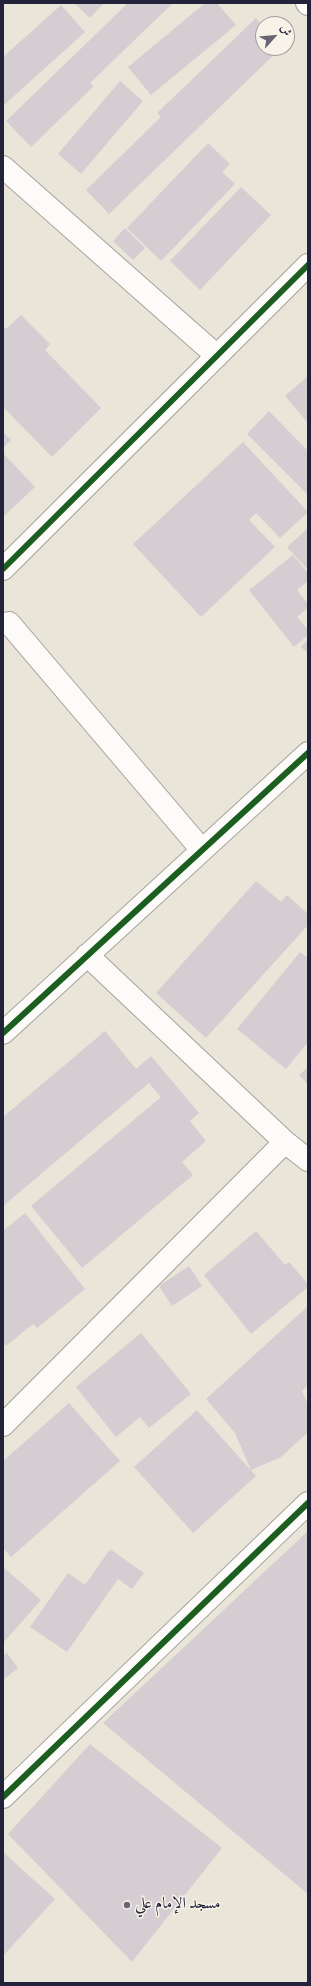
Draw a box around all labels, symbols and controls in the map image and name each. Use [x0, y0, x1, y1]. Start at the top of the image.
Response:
north arrow [255, 16, 295, 56]
text: ش [276, 23, 294, 39]
place label: مسجد الإمام علي [135, 1895, 221, 1915]
marker: مسجد الإمام علي [122, 1900, 132, 1910]

